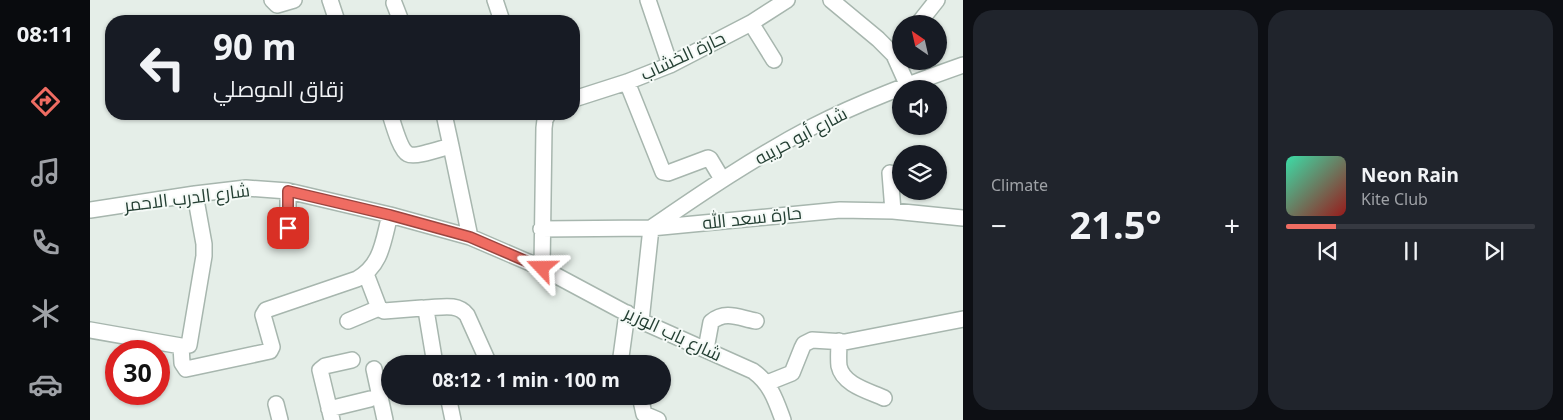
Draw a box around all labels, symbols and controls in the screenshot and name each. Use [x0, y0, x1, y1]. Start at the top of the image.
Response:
north arrow [892, 15, 948, 70]
map controls [892, 15, 947, 200]
text: 08:11 [17, 18, 73, 48]
text: 90 m [213, 23, 296, 70]
street label: حارة الخشاب [636, 25, 729, 85]
icon: left [130, 35, 195, 100]
text: زقاق الموصلي [213, 73, 344, 103]
button: sound [892, 80, 947, 135]
icon: directions [28, 84, 63, 119]
street label: شارع أبو حريبه [750, 101, 851, 170]
button: layers [892, 145, 947, 200]
icon: music [28, 155, 63, 190]
text: Neon Rain [1361, 162, 1459, 188]
text: Climate [991, 174, 1048, 196]
street label: شارع الدرب الاحمر [122, 177, 251, 218]
text: Kite Club [1361, 188, 1428, 210]
text: 21.5° [1070, 198, 1162, 250]
street label: حارة سعد الله [701, 200, 803, 234]
text: − [991, 206, 1007, 244]
text: + [1224, 206, 1240, 244]
pin [267, 207, 309, 249]
icon: arrive [274, 214, 302, 242]
icon: phone [28, 225, 63, 260]
icon: previous [1314, 237, 1342, 265]
icon: pause [1397, 237, 1425, 265]
icon: next [1480, 237, 1508, 265]
position arrow [515, 241, 567, 293]
icon: climate [28, 296, 63, 331]
street label: شارع باب الوزير [619, 300, 726, 367]
speed limit sign: 30 [105, 340, 170, 405]
icon: car [28, 367, 63, 402]
text: 08:12 · 1 min · 100 m [432, 367, 620, 393]

